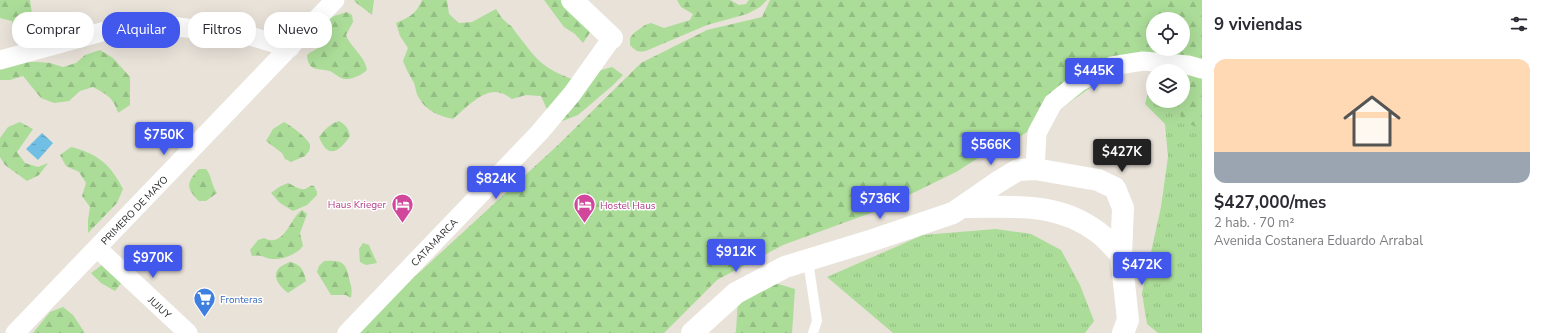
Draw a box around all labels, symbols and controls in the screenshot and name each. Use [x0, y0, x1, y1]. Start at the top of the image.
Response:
chip: Comprar [12, 12, 94, 48]
chip: Alquilar [102, 12, 180, 48]
chip: Filtros [188, 12, 256, 48]
chip: Nuevo [264, 12, 332, 48]
map controls [1146, 12, 1190, 108]
button: locate [1146, 12, 1190, 56]
text: 9 viviendas [1214, 13, 1302, 36]
icon: filters [1508, 13, 1530, 35]
pin: $445K [1066, 58, 1122, 92]
text: $445K [1074, 62, 1114, 80]
button: layers [1146, 64, 1190, 108]
icon: home [1336, 85, 1408, 157]
pin: $750K [136, 122, 192, 156]
text: $750K [144, 126, 184, 144]
pin: $566K [963, 132, 1019, 166]
text: $566K [971, 136, 1011, 154]
pin: $427K [1094, 139, 1150, 173]
text: $427K [1102, 143, 1142, 161]
pin: $824K [468, 166, 524, 200]
text: $824K [476, 170, 516, 188]
street label: PRIMERO DE MAYO [98, 173, 172, 248]
pin: $736K [852, 186, 908, 220]
text: $736K [860, 190, 900, 208]
hotel icon: Haus Krieger [389, 191, 415, 224]
text: $427,000/mes [1214, 191, 1326, 214]
hotel icon: Hostel Haus [571, 192, 597, 225]
place label: Haus Krieger [328, 198, 386, 212]
place label: Hostel Haus [600, 199, 656, 213]
text: 2 hab. · 70 m² [1214, 214, 1294, 232]
street label: CATAMARCA [408, 215, 462, 270]
text: Avenida Costanera Eduardo Arrabal [1214, 232, 1423, 250]
pin: $912K [708, 239, 764, 273]
text: $912K [716, 243, 756, 261]
pin: $970K [125, 245, 181, 279]
text: $970K [133, 249, 173, 267]
pin: $472K [1114, 252, 1170, 286]
text: $472K [1122, 256, 1162, 274]
supermarket icon: Fronteras [192, 286, 218, 319]
street label: JUJUY [144, 293, 175, 323]
place label: Fronteras [220, 293, 263, 307]

